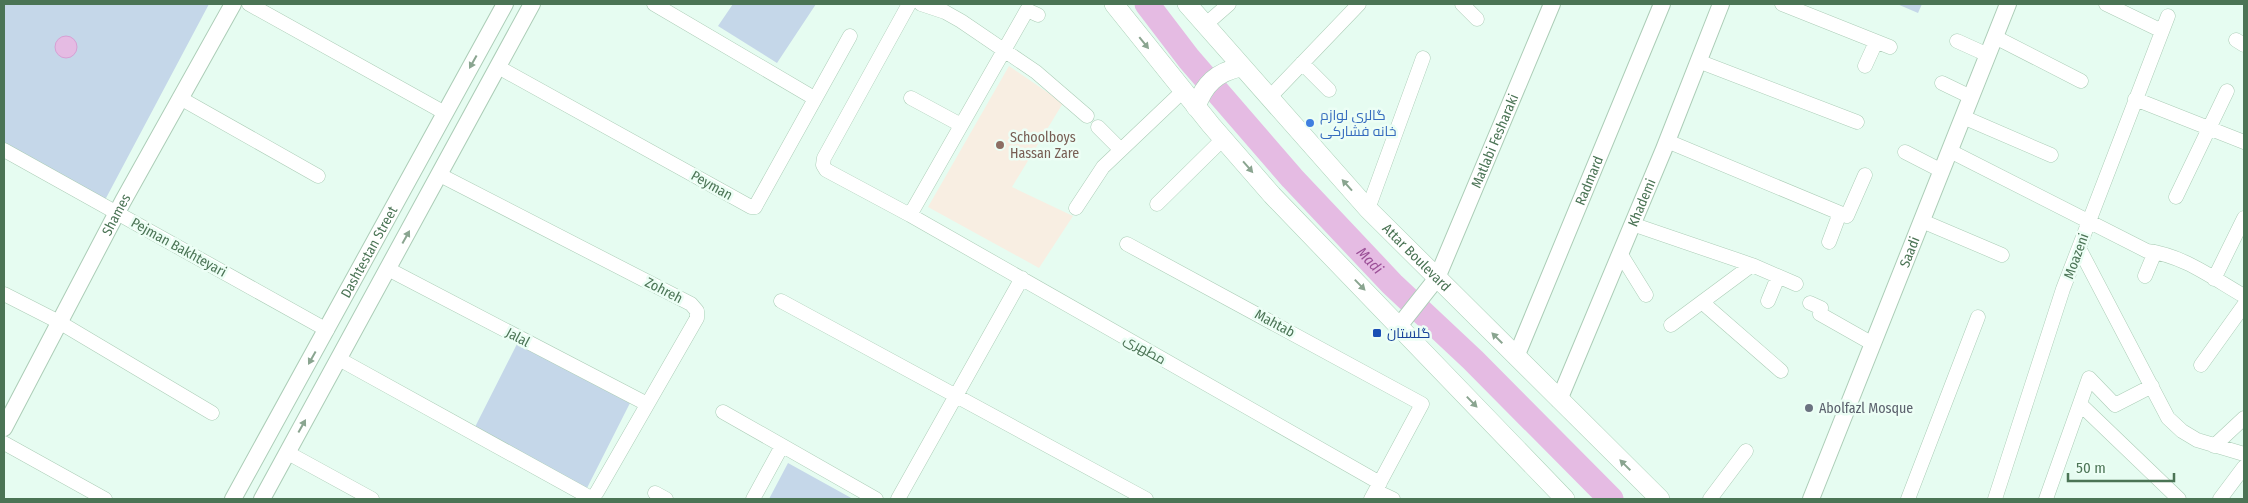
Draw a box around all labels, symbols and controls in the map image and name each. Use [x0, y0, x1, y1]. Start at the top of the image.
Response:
one-way arrow [1138, 36, 1149, 49]
one-way arrow [469, 55, 477, 69]
street label: Matlabi Fesharaki [1468, 91, 1522, 191]
place label: گالری لوازم خانه فشارکی [1320, 107, 1397, 140]
marker: گالری لوازم خانه فشارکی [1304, 117, 1316, 129]
place label: Schoolboys Hassan Zare [1010, 129, 1079, 162]
marker: Schoolboys Hassan Zare [994, 139, 1006, 151]
street label: Radmard [1572, 154, 1607, 208]
one-way arrow [1242, 161, 1254, 173]
street label: Peyman [688, 167, 736, 204]
street label: Khademi [1624, 176, 1660, 229]
one-way arrow [1341, 179, 1352, 192]
street label: Shames [98, 191, 134, 239]
street label: Dashtestan Street [337, 203, 401, 301]
street label: Pejman Bakhteyari [128, 214, 230, 281]
street label: Attar Boulevard [1379, 220, 1454, 295]
one-way arrow [402, 230, 410, 244]
street label: Moazeni [2060, 231, 2093, 281]
street label: Saadi [1896, 234, 1924, 270]
water label: Madi [1353, 243, 1387, 278]
street label: Zohreh [642, 274, 685, 307]
one-way arrow [1354, 279, 1366, 291]
street label: Mahtab [1252, 306, 1298, 341]
street label: Jalal [503, 324, 533, 351]
place label: گلستان [1387, 325, 1430, 342]
marker: گلستان [1371, 327, 1383, 339]
street label: مطهری [1121, 331, 1169, 368]
one-way arrow [1491, 333, 1503, 345]
one-way arrow [307, 352, 316, 365]
one-way arrow [1466, 396, 1478, 408]
place label: Abolfazl Mosque [1819, 400, 1913, 417]
marker: Abolfazl Mosque [1803, 402, 1815, 414]
one-way arrow [298, 419, 307, 432]
scale bar [2068, 450, 2174, 482]
one-way arrow [1619, 459, 1631, 471]
text: 50 m [2076, 459, 2106, 477]

